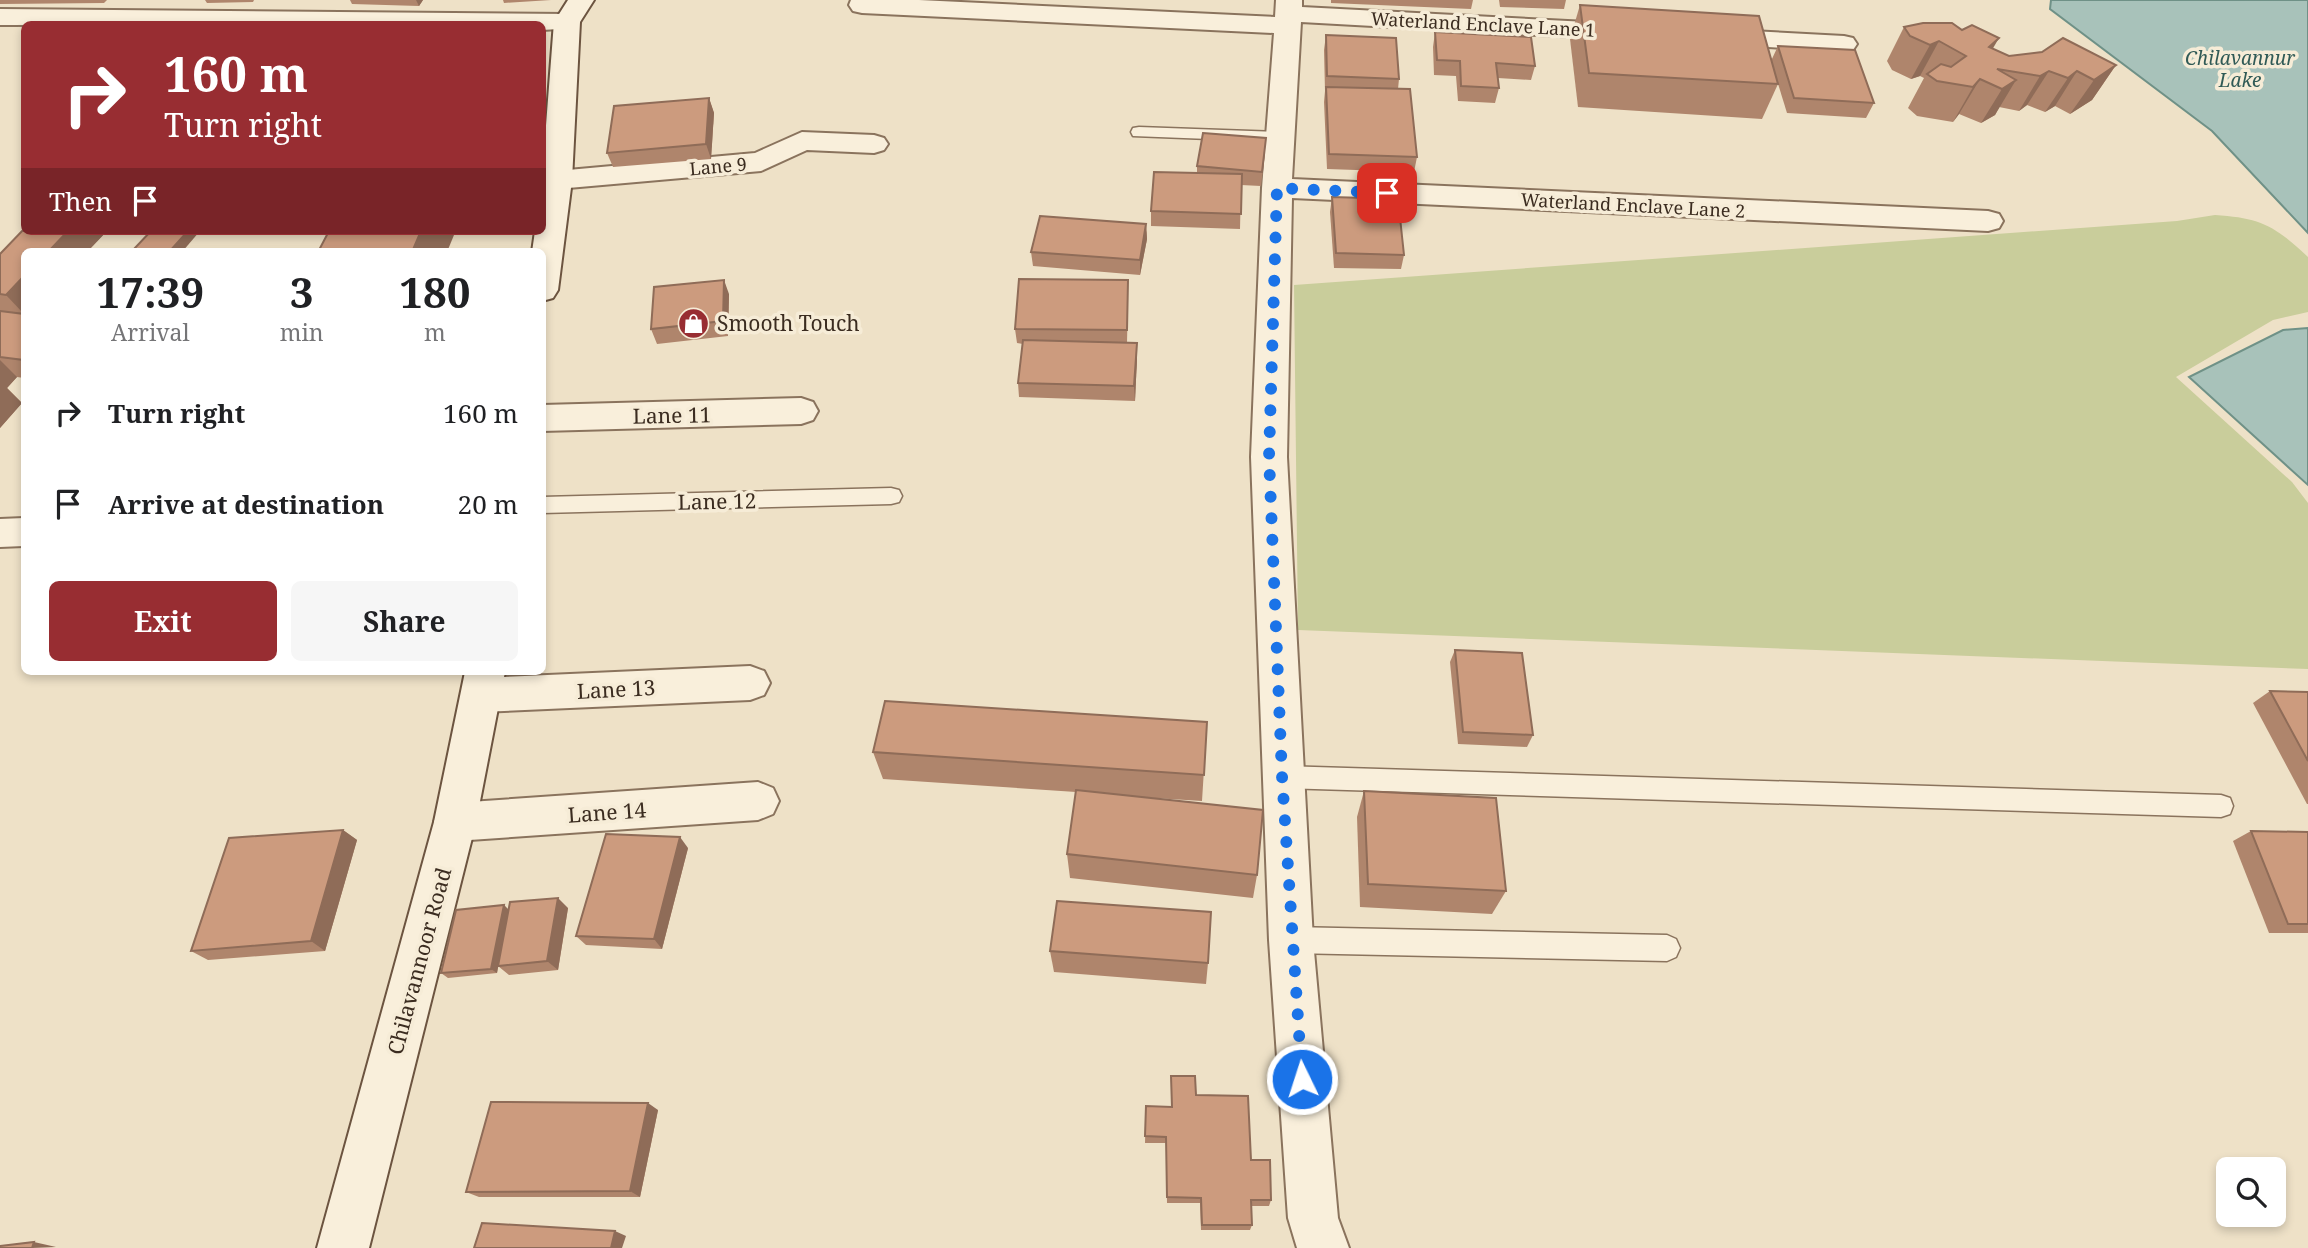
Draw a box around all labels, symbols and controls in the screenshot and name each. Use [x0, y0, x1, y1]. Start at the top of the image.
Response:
street label: Waterland Enclave Lane 1 [1370, 6, 1596, 42]
text: 160 m [164, 40, 308, 106]
water label: Chilavannur Lake [2185, 45, 2295, 93]
icon: right [49, 49, 140, 140]
text: Turn right [164, 103, 322, 146]
street label: Lane 9 [688, 152, 748, 180]
pin [1357, 163, 1417, 223]
icon: arrive [1368, 174, 1406, 212]
icon: arrive [126, 182, 164, 220]
text: Then [49, 183, 112, 219]
street label: Waterland Enclave Lane 2 [1520, 187, 1746, 223]
text: 17:39 [97, 263, 204, 320]
text: 3 [290, 263, 314, 320]
text: 180 [399, 263, 470, 320]
shop icon: Smooth Touch [677, 306, 711, 340]
place label: Smooth Touch [717, 309, 860, 337]
text: Arrival [111, 316, 190, 348]
text: min [280, 316, 324, 348]
text: m [424, 316, 446, 348]
icon: right [49, 394, 87, 432]
text: Turn right [108, 395, 245, 431]
text: 160 m [443, 395, 518, 431]
street label: Lane 11 [632, 400, 712, 430]
icon: arrive [49, 485, 87, 523]
text: Arrive at destination [108, 486, 384, 522]
text: 20 m [458, 486, 518, 522]
street label: Lane 12 [677, 486, 757, 516]
button: Exit [49, 581, 277, 661]
button: Share [291, 581, 518, 661]
street label: Lane 13 [576, 673, 656, 705]
street label: Lane 14 [567, 795, 647, 829]
street label: Chilavannoor Road [381, 864, 457, 1058]
position arrow [1265, 1042, 1339, 1116]
map controls [2216, 1157, 2286, 1227]
button: search [2216, 1157, 2286, 1227]

